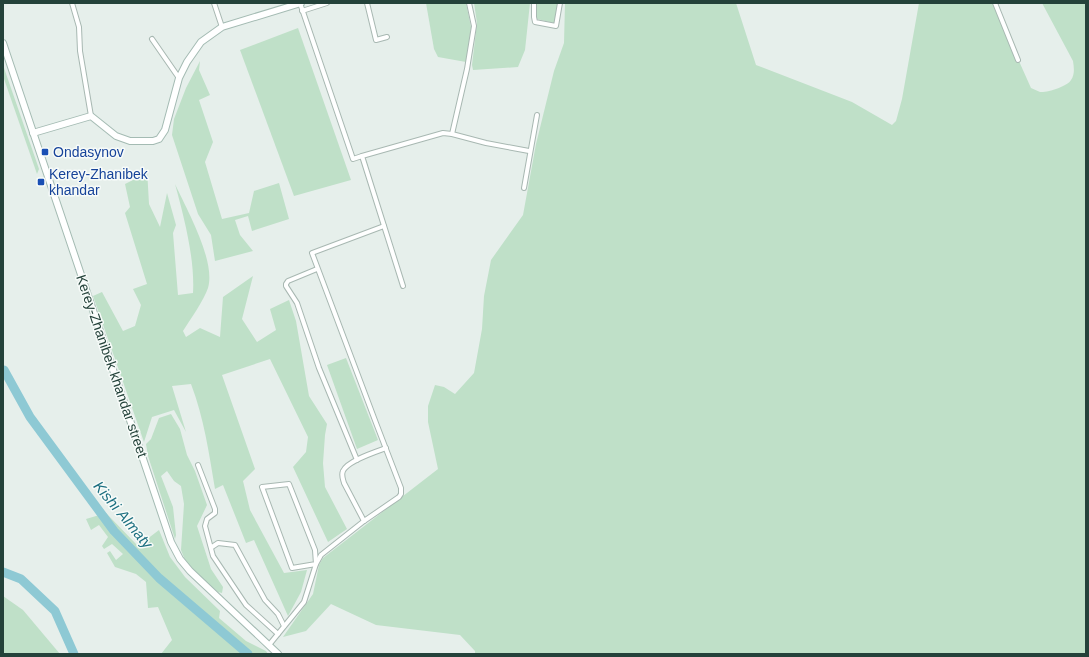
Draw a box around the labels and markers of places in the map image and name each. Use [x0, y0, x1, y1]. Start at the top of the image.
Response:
place label: Ondasynov [53, 144, 124, 160]
marker: Ondasynov [40, 147, 50, 157]
place label: Kerey-Zhanibek khandar [49, 166, 149, 198]
marker: Kerey-Zhanibek khandar [36, 177, 46, 187]

